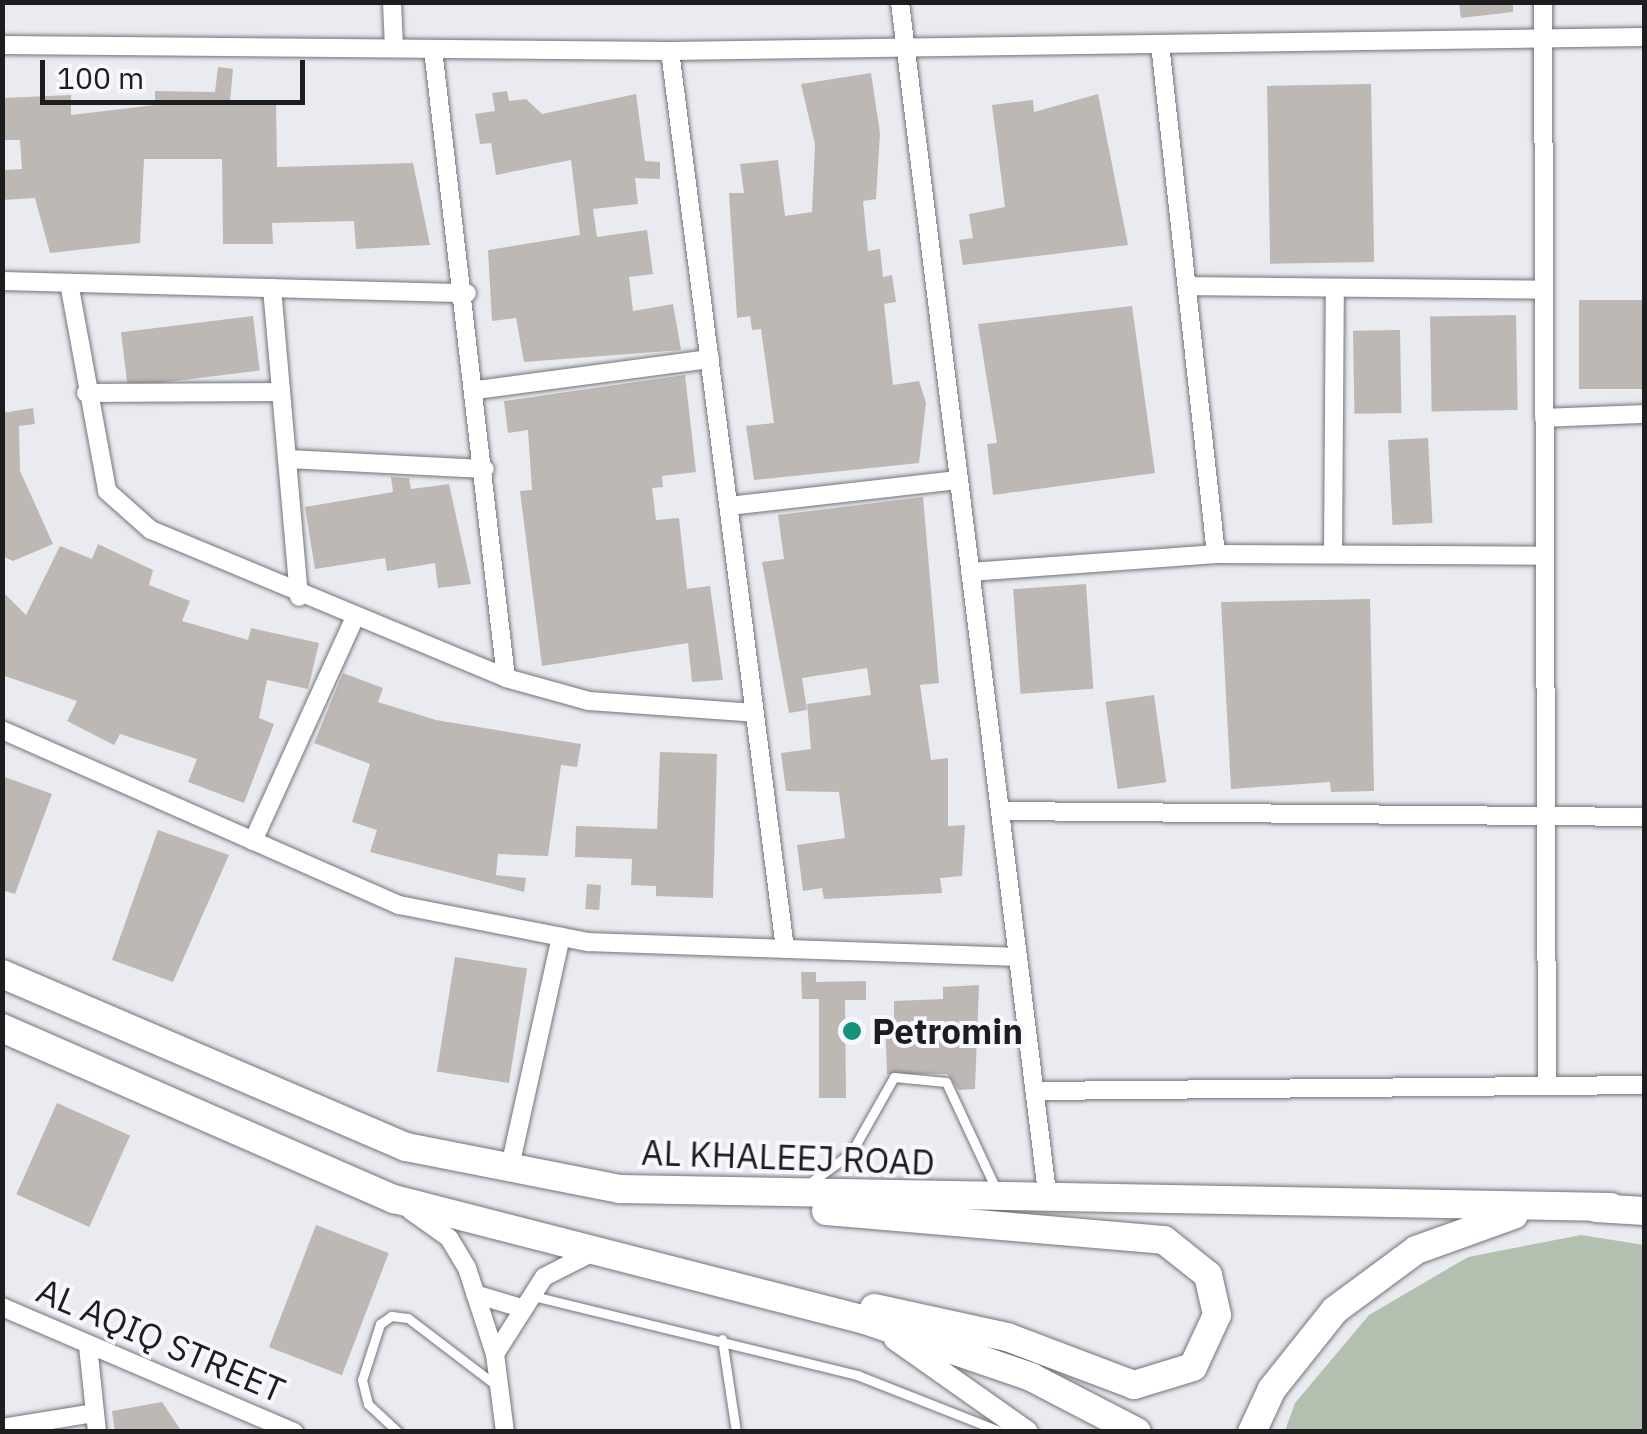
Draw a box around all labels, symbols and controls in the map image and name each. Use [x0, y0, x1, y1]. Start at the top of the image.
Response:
scale bar [45, 40, 310, 102]
text: 100 m [57, 58, 144, 97]
place label: Petromin [872, 1010, 1023, 1052]
marker: Petromin [841, 1020, 863, 1042]
street label: AL KHALEEJ ROAD [640, 1131, 936, 1183]
street label: AL AQIQ STREET [31, 1269, 291, 1411]

